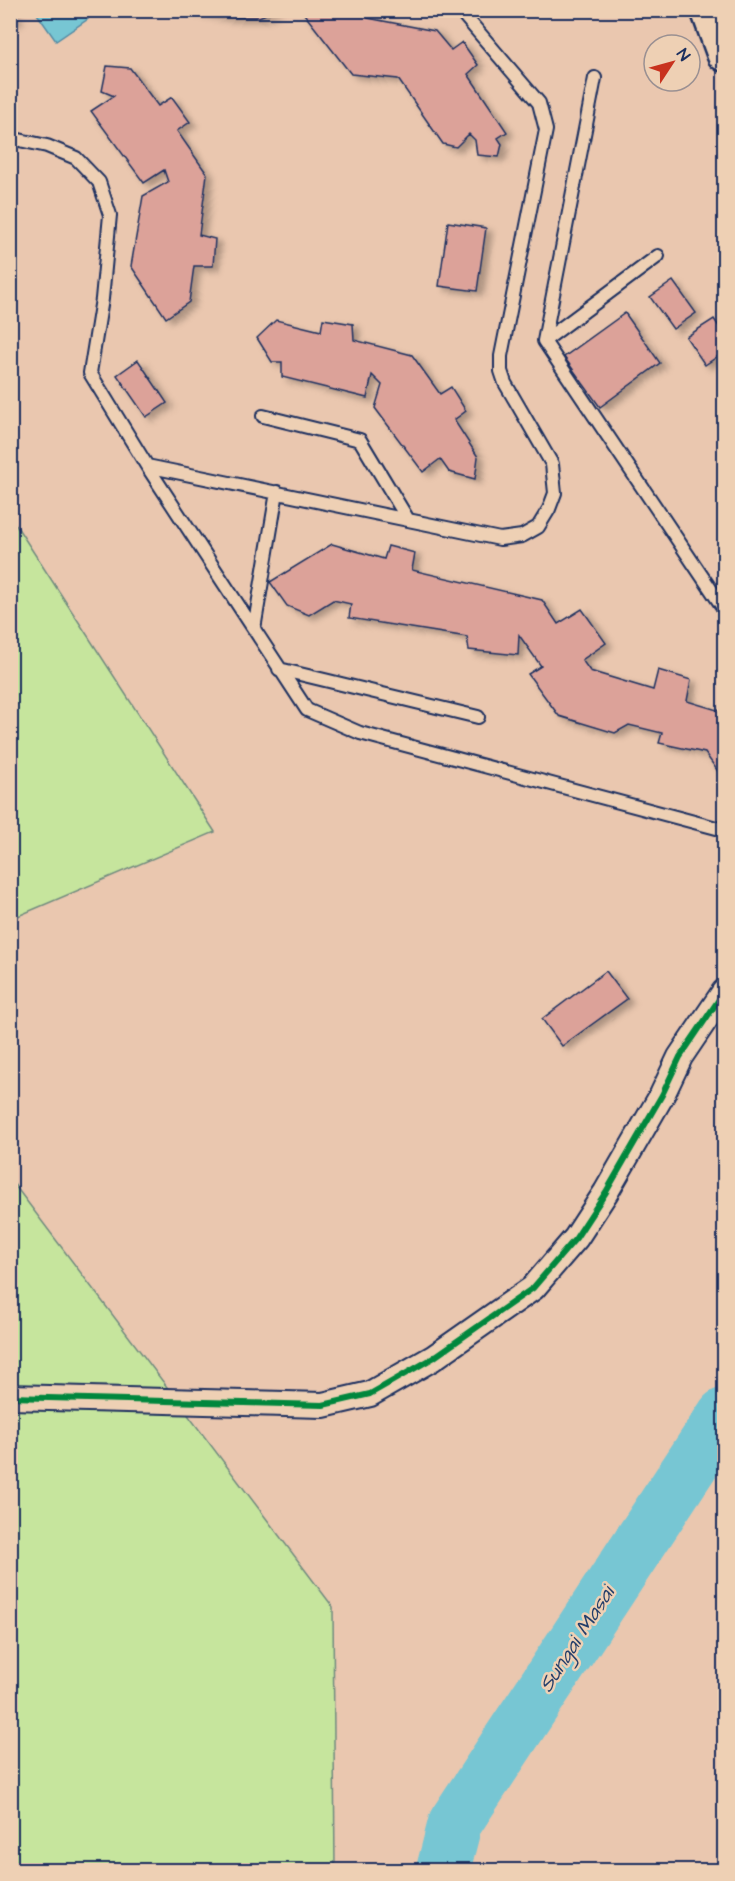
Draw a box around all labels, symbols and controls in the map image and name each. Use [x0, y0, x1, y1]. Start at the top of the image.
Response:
north arrow [642, 33, 702, 93]
text: N [671, 44, 695, 65]
water label: Sungai Masai [532, 1579, 624, 1698]

